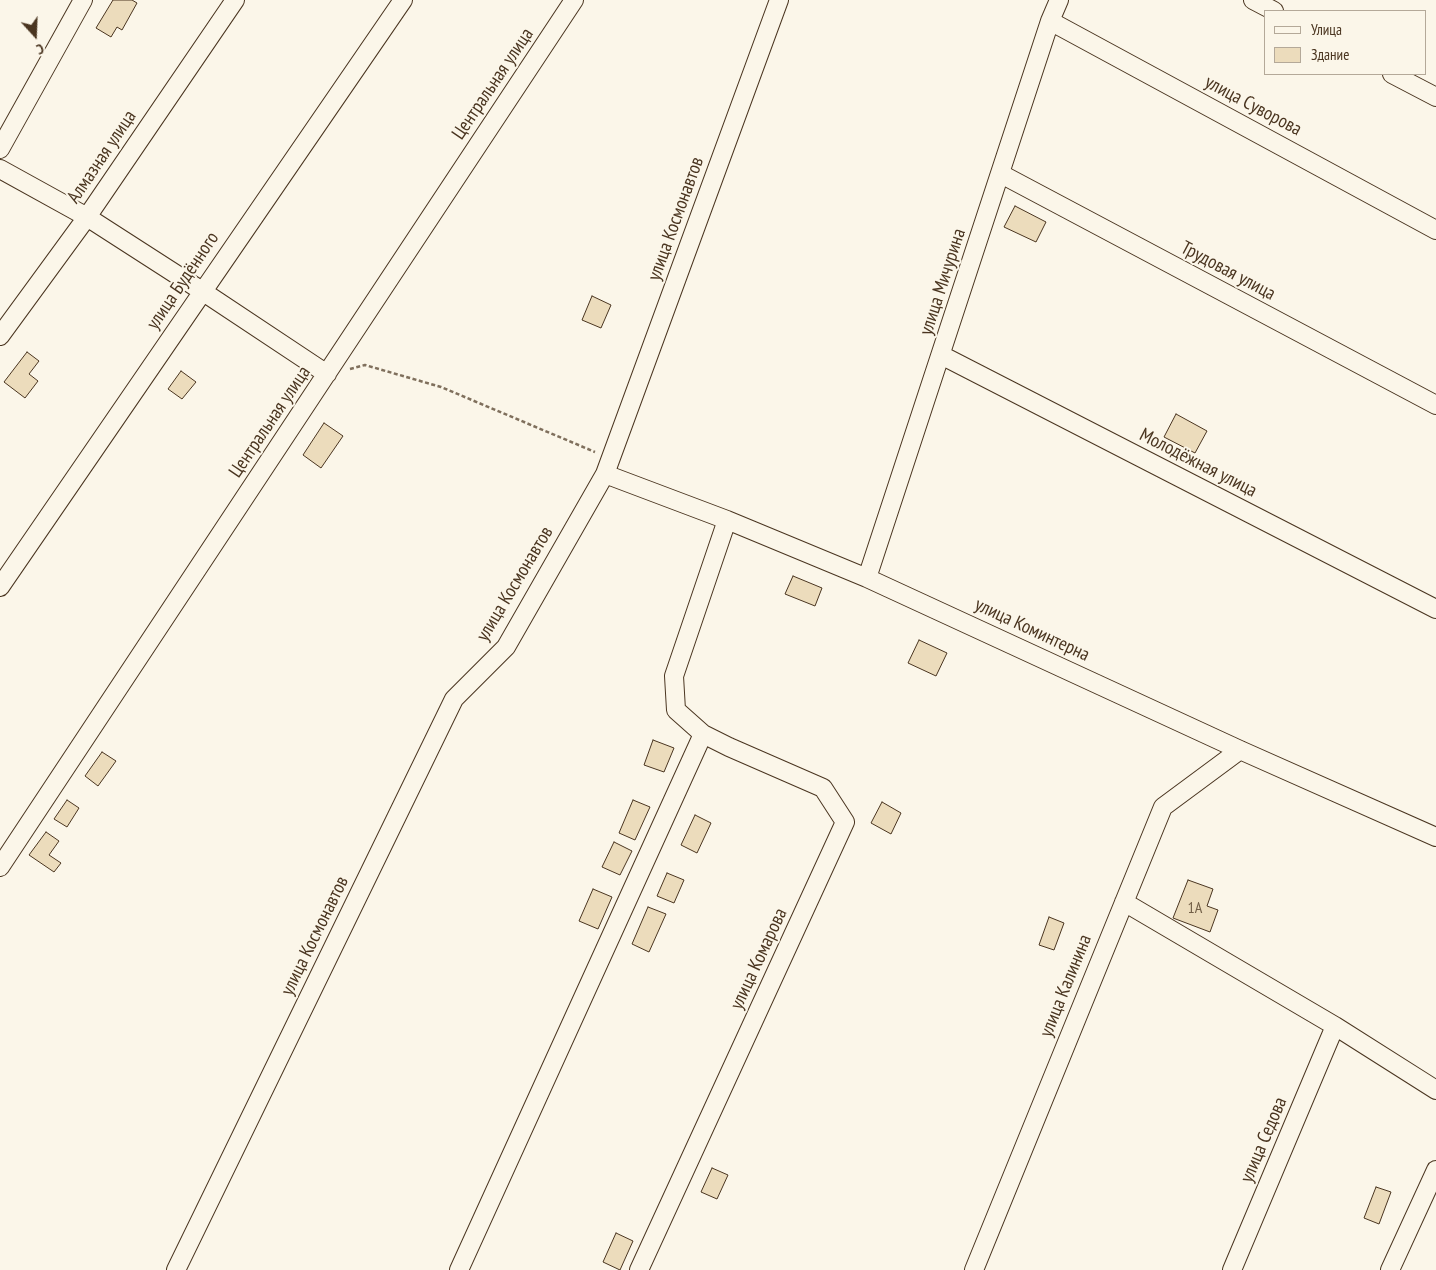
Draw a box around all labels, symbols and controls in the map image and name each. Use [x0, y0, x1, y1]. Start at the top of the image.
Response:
north arrow [10, 10, 60, 60]
legend [1264, 10, 1426, 75]
text: Улица [1311, 20, 1342, 39]
street label: Центральная улица [447, 24, 539, 144]
text: С [34, 40, 46, 59]
text: Здание [1311, 45, 1349, 64]
street label: улица Суворова [1201, 71, 1305, 141]
street label: Алмазная улица [63, 106, 141, 208]
street label: улица Космонавтов [643, 154, 709, 284]
street label: улица Мичурина [915, 226, 971, 338]
street label: улица Будённого [142, 228, 224, 334]
street label: Трудовая улица [1177, 237, 1279, 305]
street label: Центральная улица [224, 362, 316, 482]
street label: Молодёжная улица [1135, 424, 1261, 502]
street label: улица Космонавтов [472, 523, 558, 645]
street label: улица Коминтерна [971, 593, 1093, 667]
street label: улица Космонавтов [276, 873, 354, 999]
house number: 1А [1188, 898, 1202, 918]
street label: улица Комарова [726, 905, 792, 1013]
street label: улица Калинина [1035, 931, 1097, 1041]
street label: улица Седова [1236, 1094, 1292, 1186]

